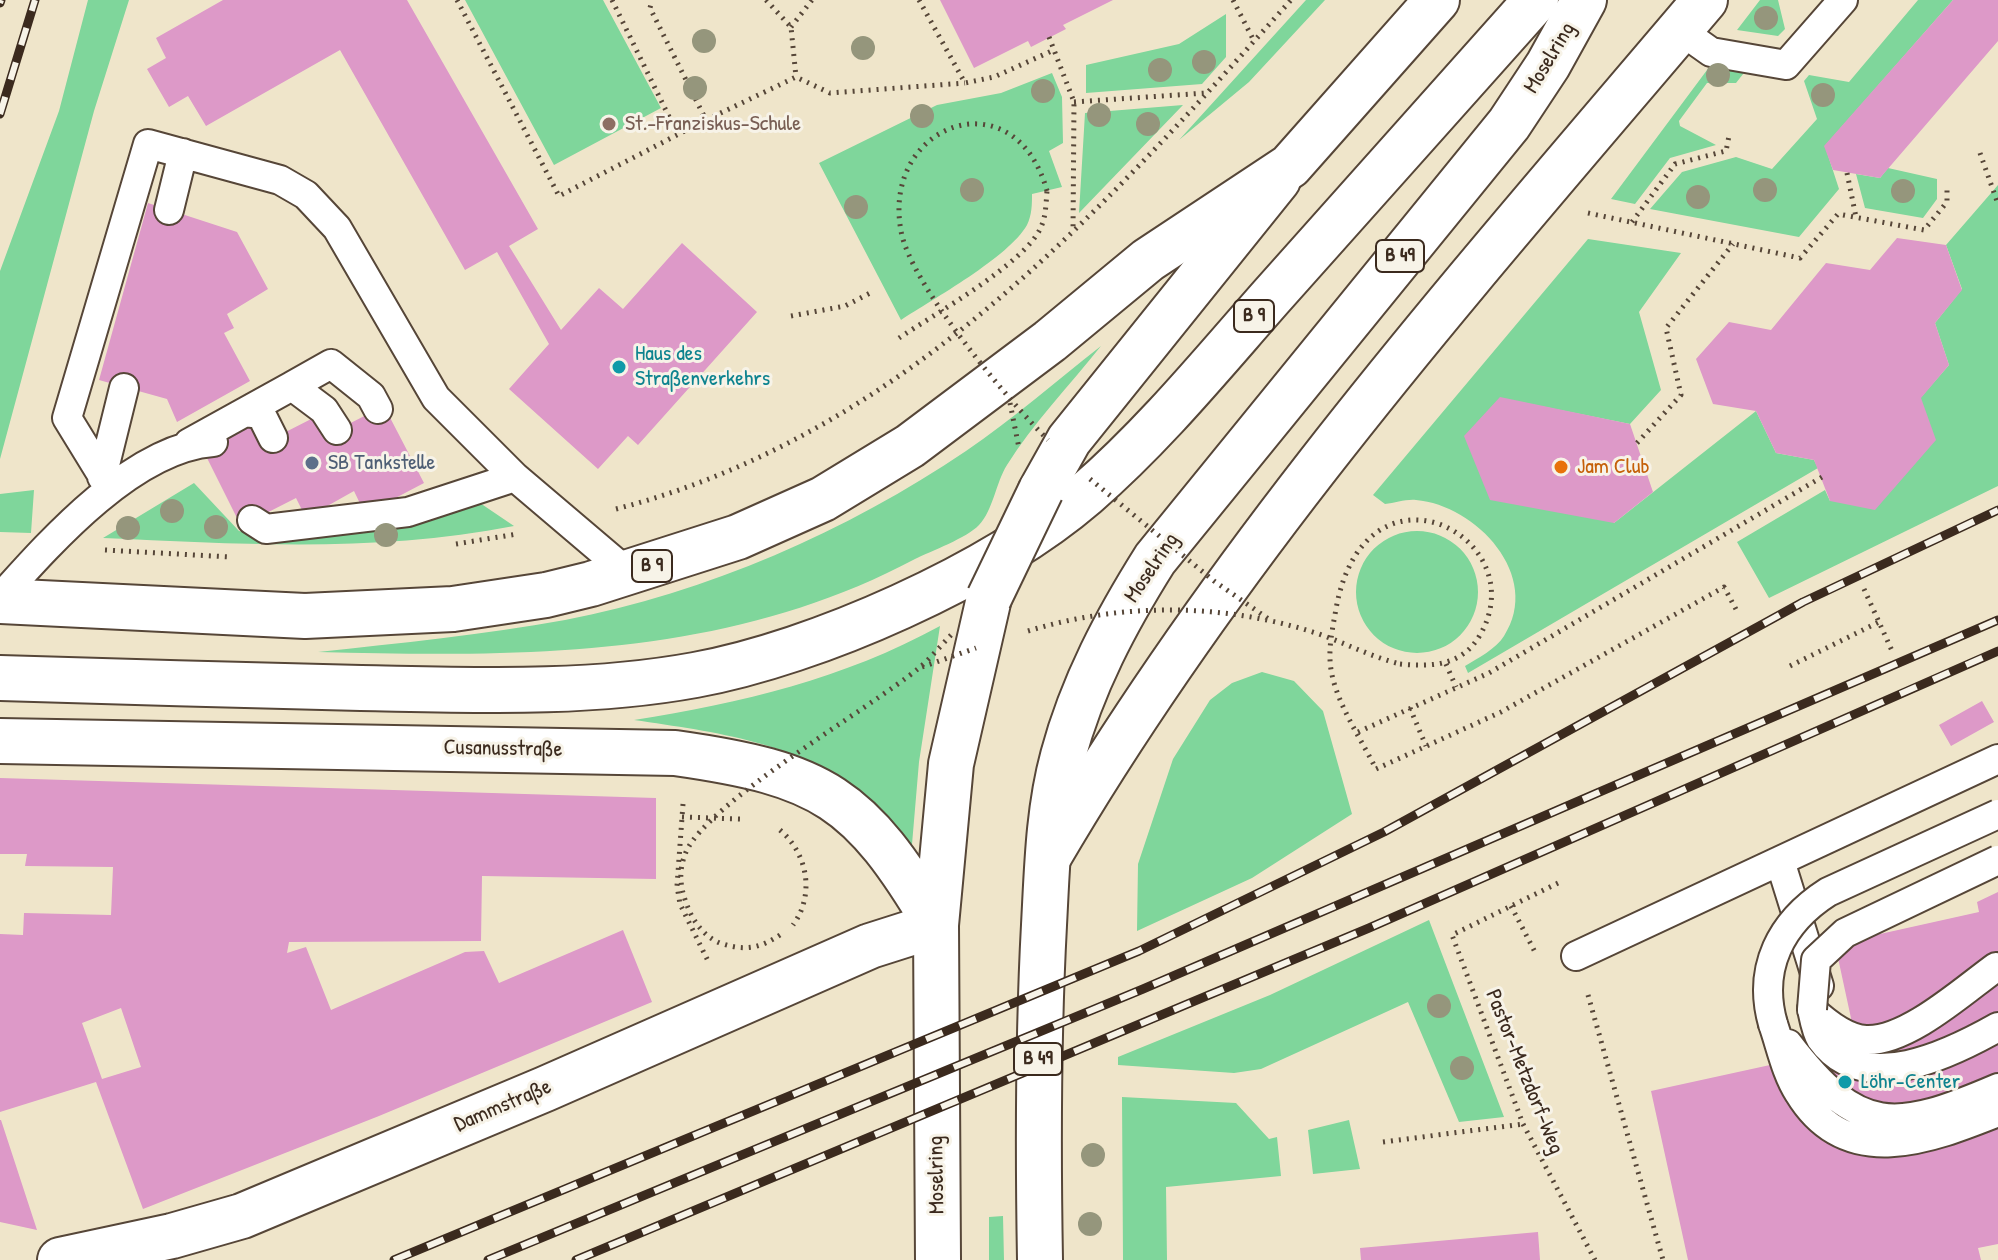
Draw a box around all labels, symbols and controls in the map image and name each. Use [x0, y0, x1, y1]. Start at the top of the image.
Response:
street label: Moselring [1519, 18, 1581, 98]
place label: St.-Franziskus-Schule [625, 111, 801, 137]
marker: St.-Franziskus-Schule [600, 115, 618, 133]
road number: B 49 [1376, 240, 1424, 272]
road number: B 9 [1234, 300, 1274, 332]
place label: Haus des Straßenverkehrs [635, 341, 770, 392]
marker: Haus des Straßenverkehrs [610, 358, 628, 376]
place label: SB Tankstelle [328, 450, 435, 476]
marker: SB Tankstelle [303, 454, 321, 472]
place label: Jam Club [1577, 454, 1650, 480]
marker: Jam Club [1552, 458, 1570, 476]
street label: Moselring [1119, 528, 1185, 608]
road number: B 9 [632, 550, 672, 582]
street label: Cusanusstraße [443, 735, 563, 763]
street label: Pastor-Metzdorf-Weg [1479, 986, 1569, 1158]
road number: B 49 [1014, 1043, 1062, 1075]
place label: Löhr-Center [1861, 1069, 1960, 1095]
marker: Löhr-Center [1836, 1073, 1854, 1091]
street label: Dammstraße [451, 1074, 555, 1138]
street label: Moselring [923, 1136, 951, 1214]

